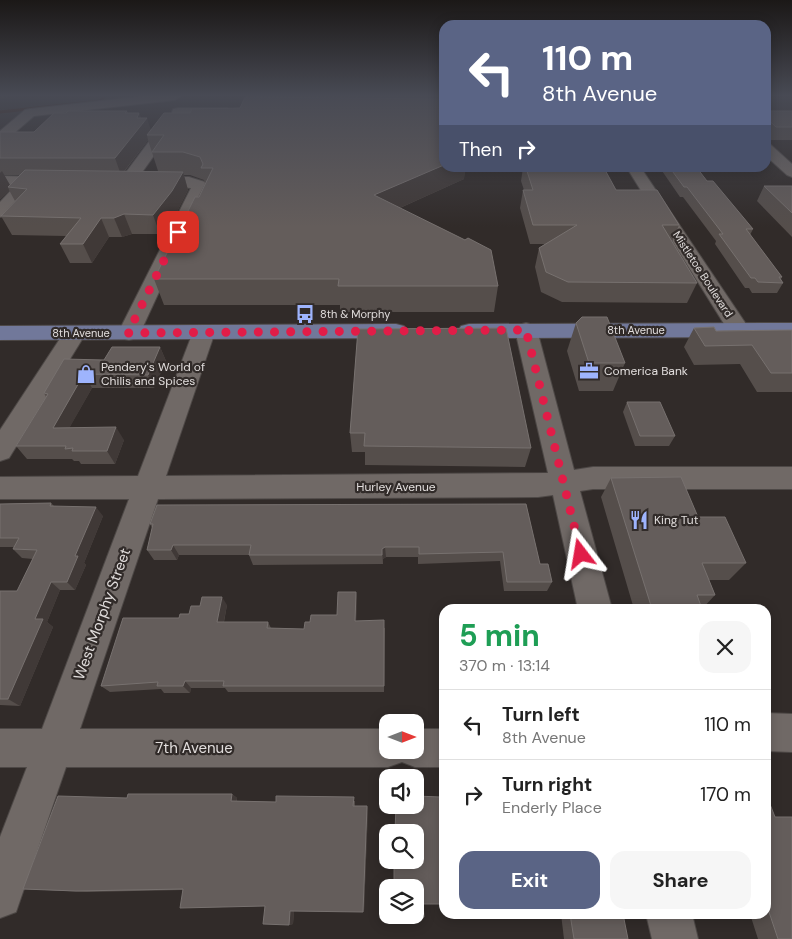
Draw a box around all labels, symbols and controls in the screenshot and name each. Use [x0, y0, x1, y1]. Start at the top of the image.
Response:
text: 110 m [542, 35, 633, 81]
icon: left [459, 40, 524, 105]
text: 8th Avenue [542, 79, 657, 108]
icon: right [512, 135, 540, 163]
text: Then [459, 137, 502, 162]
pin [157, 211, 199, 253]
icon: arrive [164, 218, 192, 246]
street label: Mistletoe Boulevard [670, 228, 736, 320]
bus stop icon: 8th & Morphy [294, 303, 316, 325]
place label: 8th & Morphy [320, 307, 390, 321]
street label: 8th Avenue [607, 323, 665, 337]
street label: 8th Avenue [52, 326, 110, 340]
place label: Pendery's World of Chilis and Spices [101, 359, 205, 389]
office icon: Comerica Bank [578, 360, 600, 382]
shop icon: Pendery's World of Chilis and Spices [75, 363, 97, 385]
place label: Comerica Bank [604, 363, 688, 379]
street label: Hurley Avenue [356, 479, 436, 495]
restaurant icon: King Tut [628, 509, 650, 531]
place label: King Tut [654, 512, 699, 528]
position arrow [554, 527, 606, 579]
street label: West Morphy Street [69, 545, 135, 683]
text: 5 min [459, 616, 540, 655]
button: close [699, 621, 751, 673]
text: 370 m · 13:14 [459, 655, 550, 676]
text: Turn left [502, 702, 580, 727]
icon: left [459, 711, 487, 739]
text: 110 m [704, 712, 751, 737]
north arrow [379, 714, 424, 759]
map controls [379, 714, 424, 924]
text: 8th Avenue [502, 727, 586, 748]
street label: 7th Avenue [155, 738, 233, 758]
button: sound [379, 769, 424, 814]
text: Turn right [502, 772, 592, 797]
icon: right [459, 781, 487, 809]
text: 170 m [700, 782, 751, 807]
text: Enderly Place [502, 797, 602, 818]
button: search [379, 824, 424, 869]
button: Exit [459, 851, 600, 909]
button: Share [610, 851, 751, 909]
button: layers [379, 879, 424, 924]

